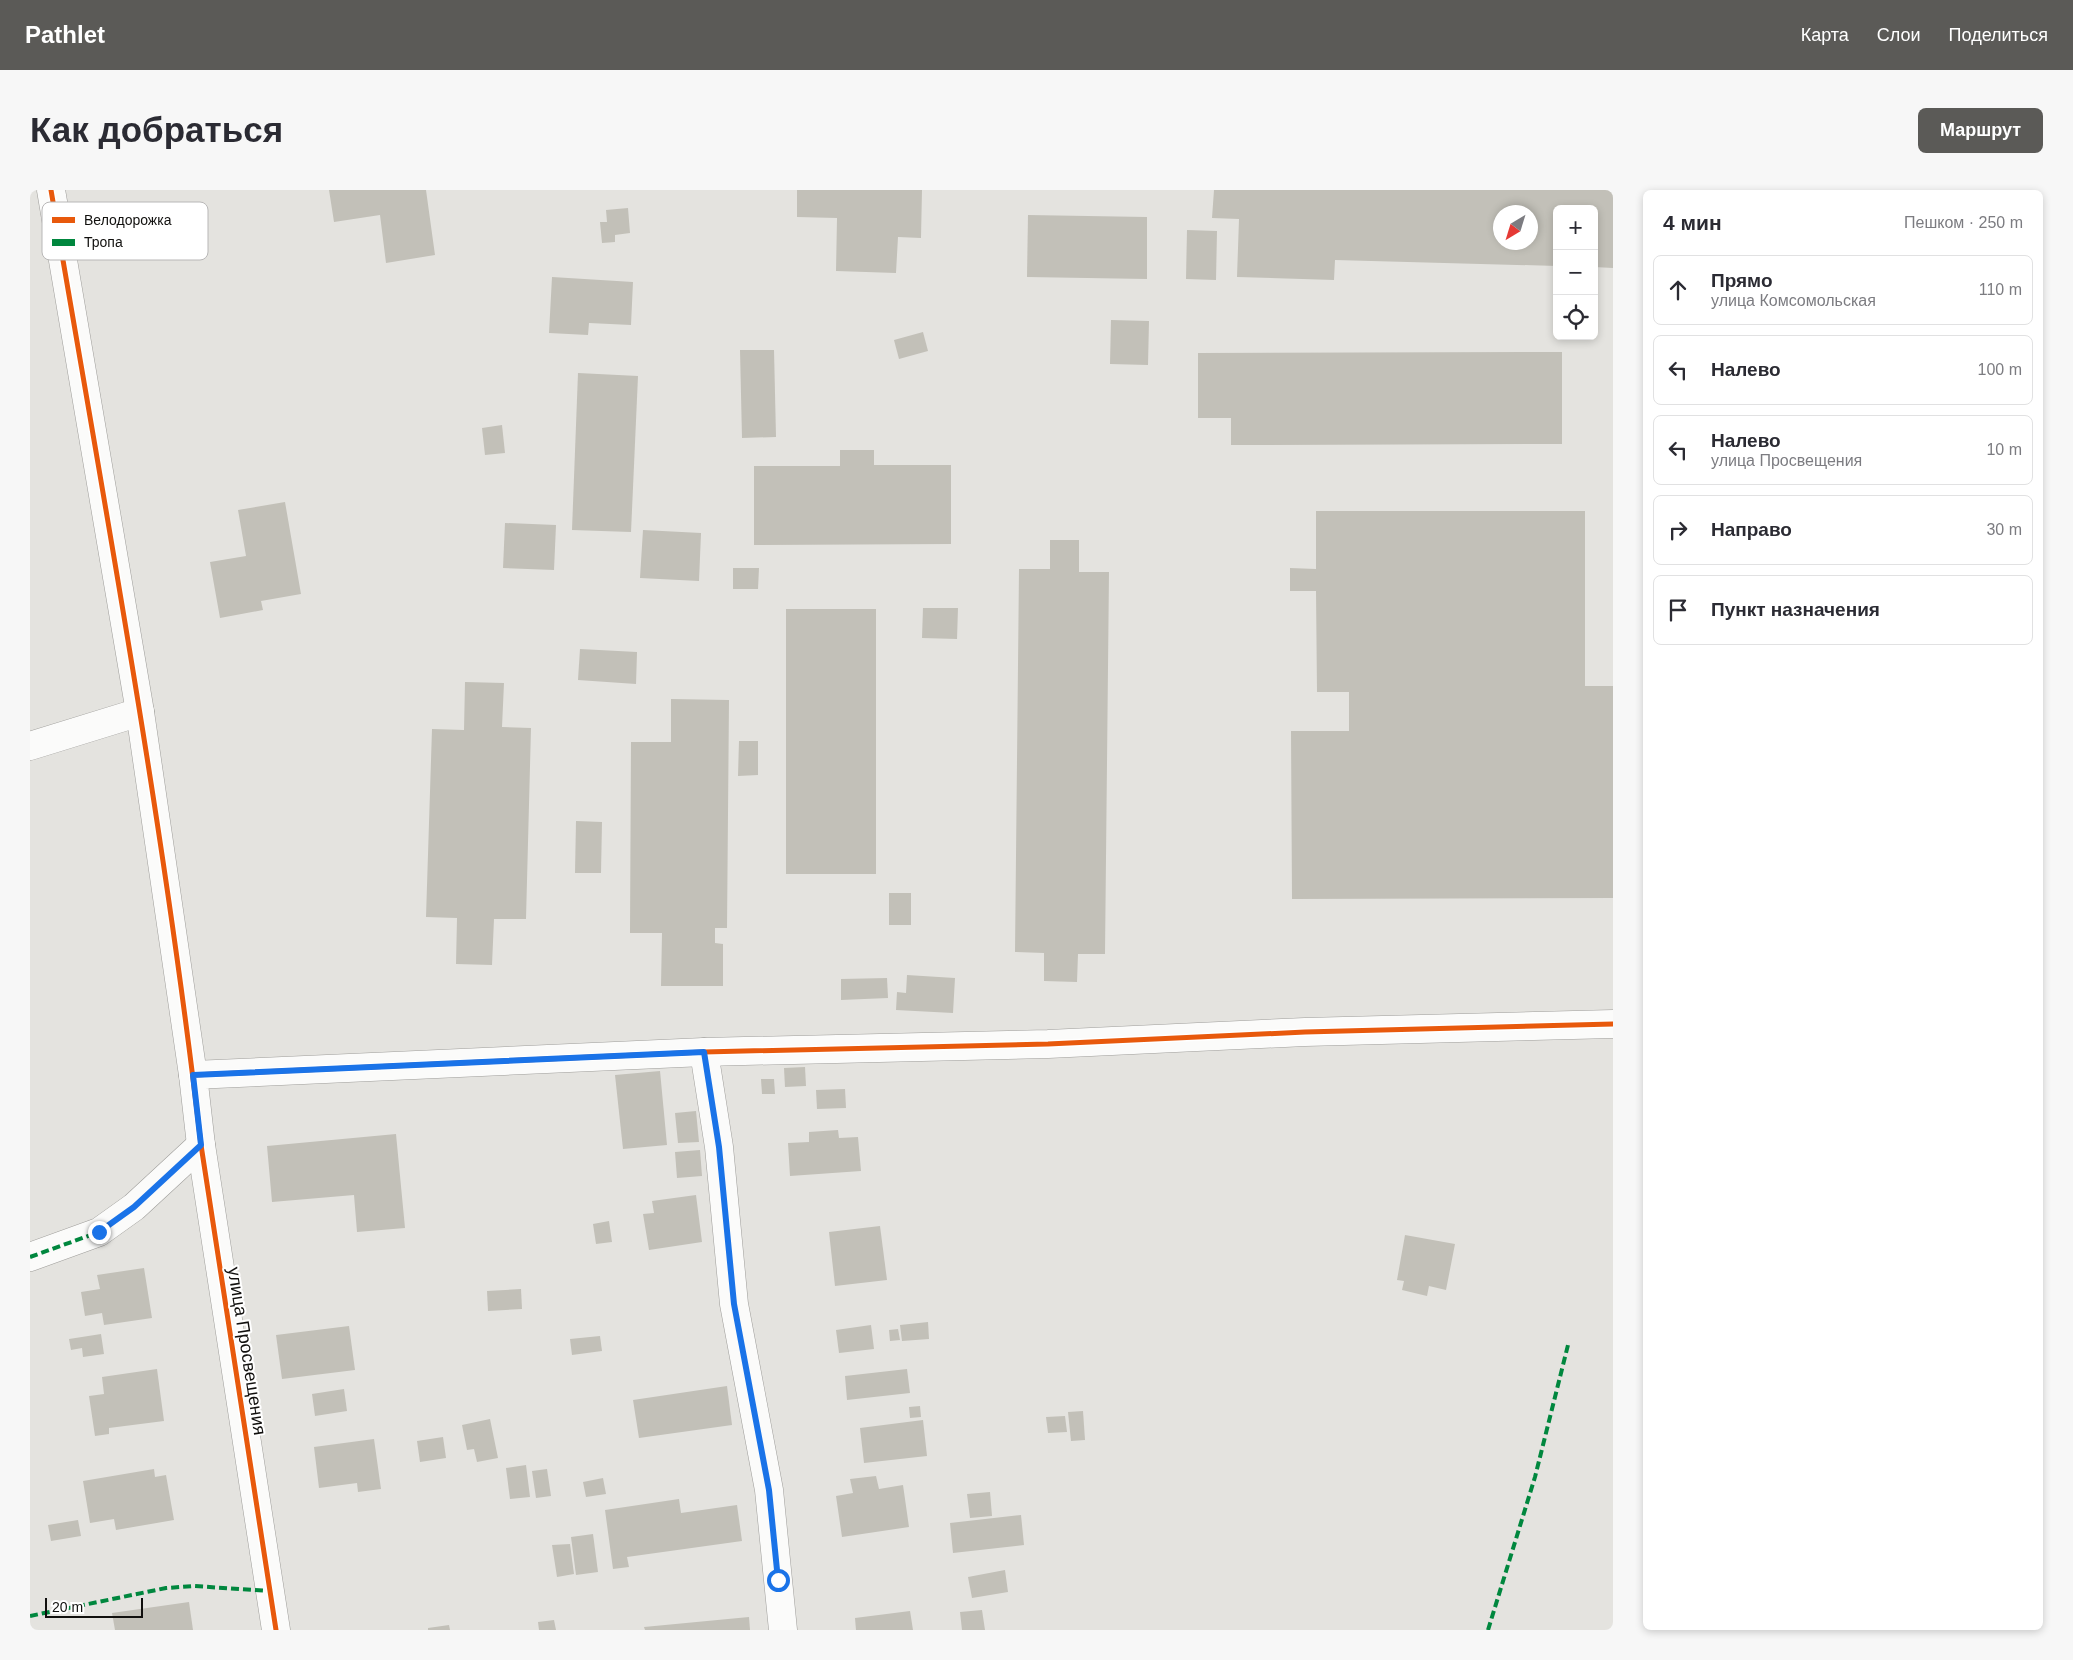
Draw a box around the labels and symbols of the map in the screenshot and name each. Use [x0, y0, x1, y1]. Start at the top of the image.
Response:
legend [42, 202, 208, 260]
north arrow [1493, 205, 1538, 250]
text: Велодорожка [84, 212, 172, 228]
text: Тропа [84, 234, 123, 250]
route end [88, 1221, 111, 1244]
street label: улица Просвещения [224, 1265, 270, 1437]
route start [767, 1569, 790, 1592]
scale bar [45, 1595, 142, 1618]

